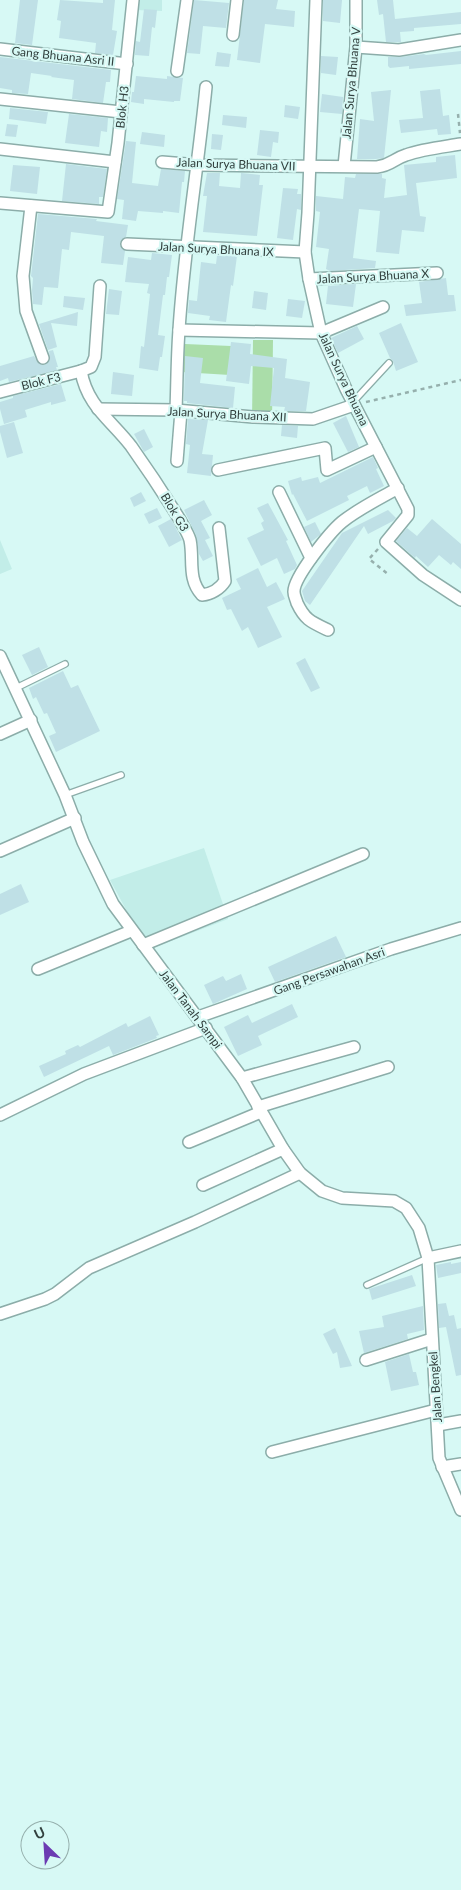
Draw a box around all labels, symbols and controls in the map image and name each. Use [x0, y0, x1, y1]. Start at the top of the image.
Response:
street label: Jalan Surya Bhuana V [339, 26, 363, 140]
street label: Gang Bhuana Asri II [11, 43, 115, 69]
street label: Blok H3 [112, 85, 132, 129]
street label: Jalan Surya Bhuana VII [176, 154, 296, 174]
street label: Jalan Surya Bhuana IX [158, 238, 274, 260]
street label: Jalan Surya Bhuana X [316, 266, 430, 286]
street label: Jalan Surya Bhuana [316, 330, 372, 428]
street label: Blok F3 [20, 369, 62, 393]
street label: Jalan Surya Bhuana XII [167, 403, 287, 425]
street label: Blok G3 [158, 490, 192, 534]
street label: Gang Persawahan Asri [271, 944, 387, 998]
street label: Jalan Tanah Sampi [156, 967, 226, 1052]
street label: Jalan Bengkel [425, 1351, 445, 1423]
north arrow [20, 1820, 70, 1870]
text: U [31, 1823, 48, 1843]

